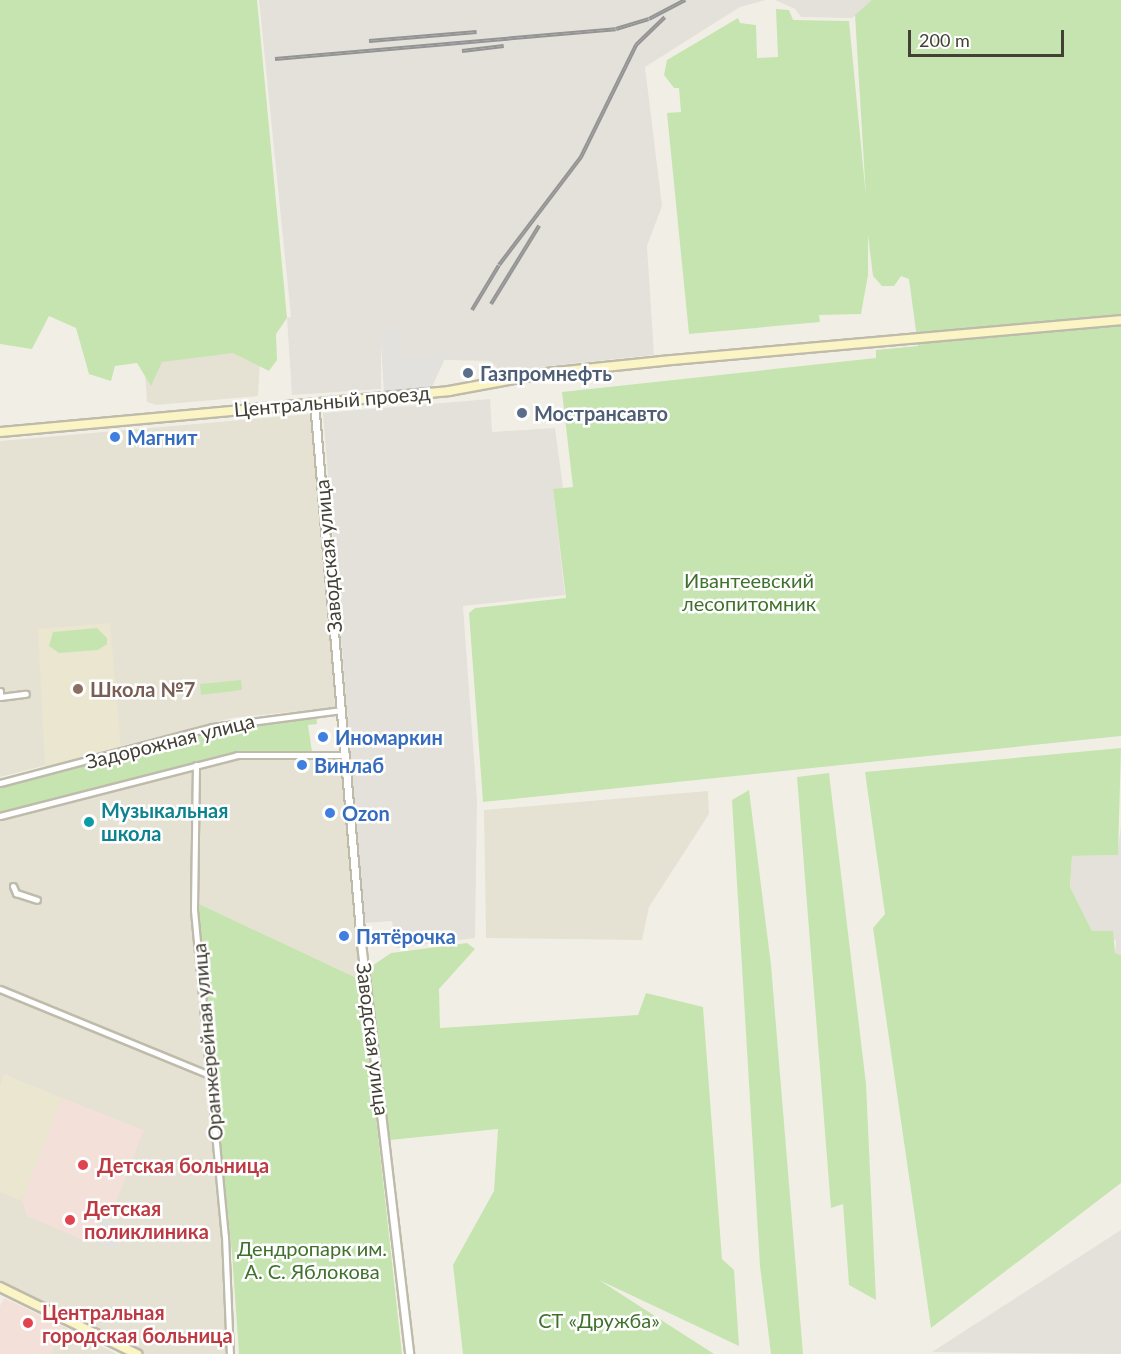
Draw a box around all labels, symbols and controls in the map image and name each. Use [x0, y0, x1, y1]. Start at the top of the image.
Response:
scale bar [911, 18, 1067, 56]
text: 200 m [919, 29, 970, 51]
place label: Газпромнефть [480, 361, 612, 385]
marker: Газпромнефть [461, 366, 475, 380]
street label: Центральный проезд [233, 380, 431, 422]
place label: Мострансавто [534, 401, 668, 425]
marker: Мострансавто [515, 406, 529, 420]
place label: Магнит [127, 425, 198, 449]
marker: Магнит [108, 430, 122, 444]
street label: Заводская улица [309, 478, 347, 634]
park label: Ивантеевский лесопитомник [682, 568, 816, 615]
place label: Школа №7 [90, 677, 195, 701]
marker: Школа №7 [71, 682, 85, 696]
street label: Задорожная улица [83, 708, 257, 774]
place label: Иномаркин [335, 725, 443, 749]
marker: Иномаркин [316, 730, 330, 744]
place label: Винлаб [314, 753, 384, 777]
marker: Винлаб [295, 758, 309, 772]
place label: Музыкальная школа [101, 798, 228, 845]
place label: Ozon [342, 801, 390, 825]
marker: Ozon [323, 806, 337, 820]
marker: Музыкальная школа [82, 815, 96, 829]
place label: Пятёрочка [356, 924, 456, 948]
marker: Пятёрочка [337, 929, 351, 943]
street label: Оранжерейная улица [186, 942, 228, 1142]
street label: Заводская улица [352, 961, 394, 1117]
place label: Детская больница [97, 1153, 269, 1177]
marker: Детская больница [74, 1156, 92, 1174]
place label: Детская поликлиника [84, 1196, 209, 1243]
marker: Детская поликлиника [61, 1211, 79, 1229]
park label: Дендропарк им. А. С. Яблокова [237, 1236, 387, 1283]
place label: Центральная городская больница [42, 1300, 233, 1347]
park label: СТ «Дружба» [538, 1308, 660, 1332]
marker: Центральная городская больница [19, 1314, 37, 1332]

